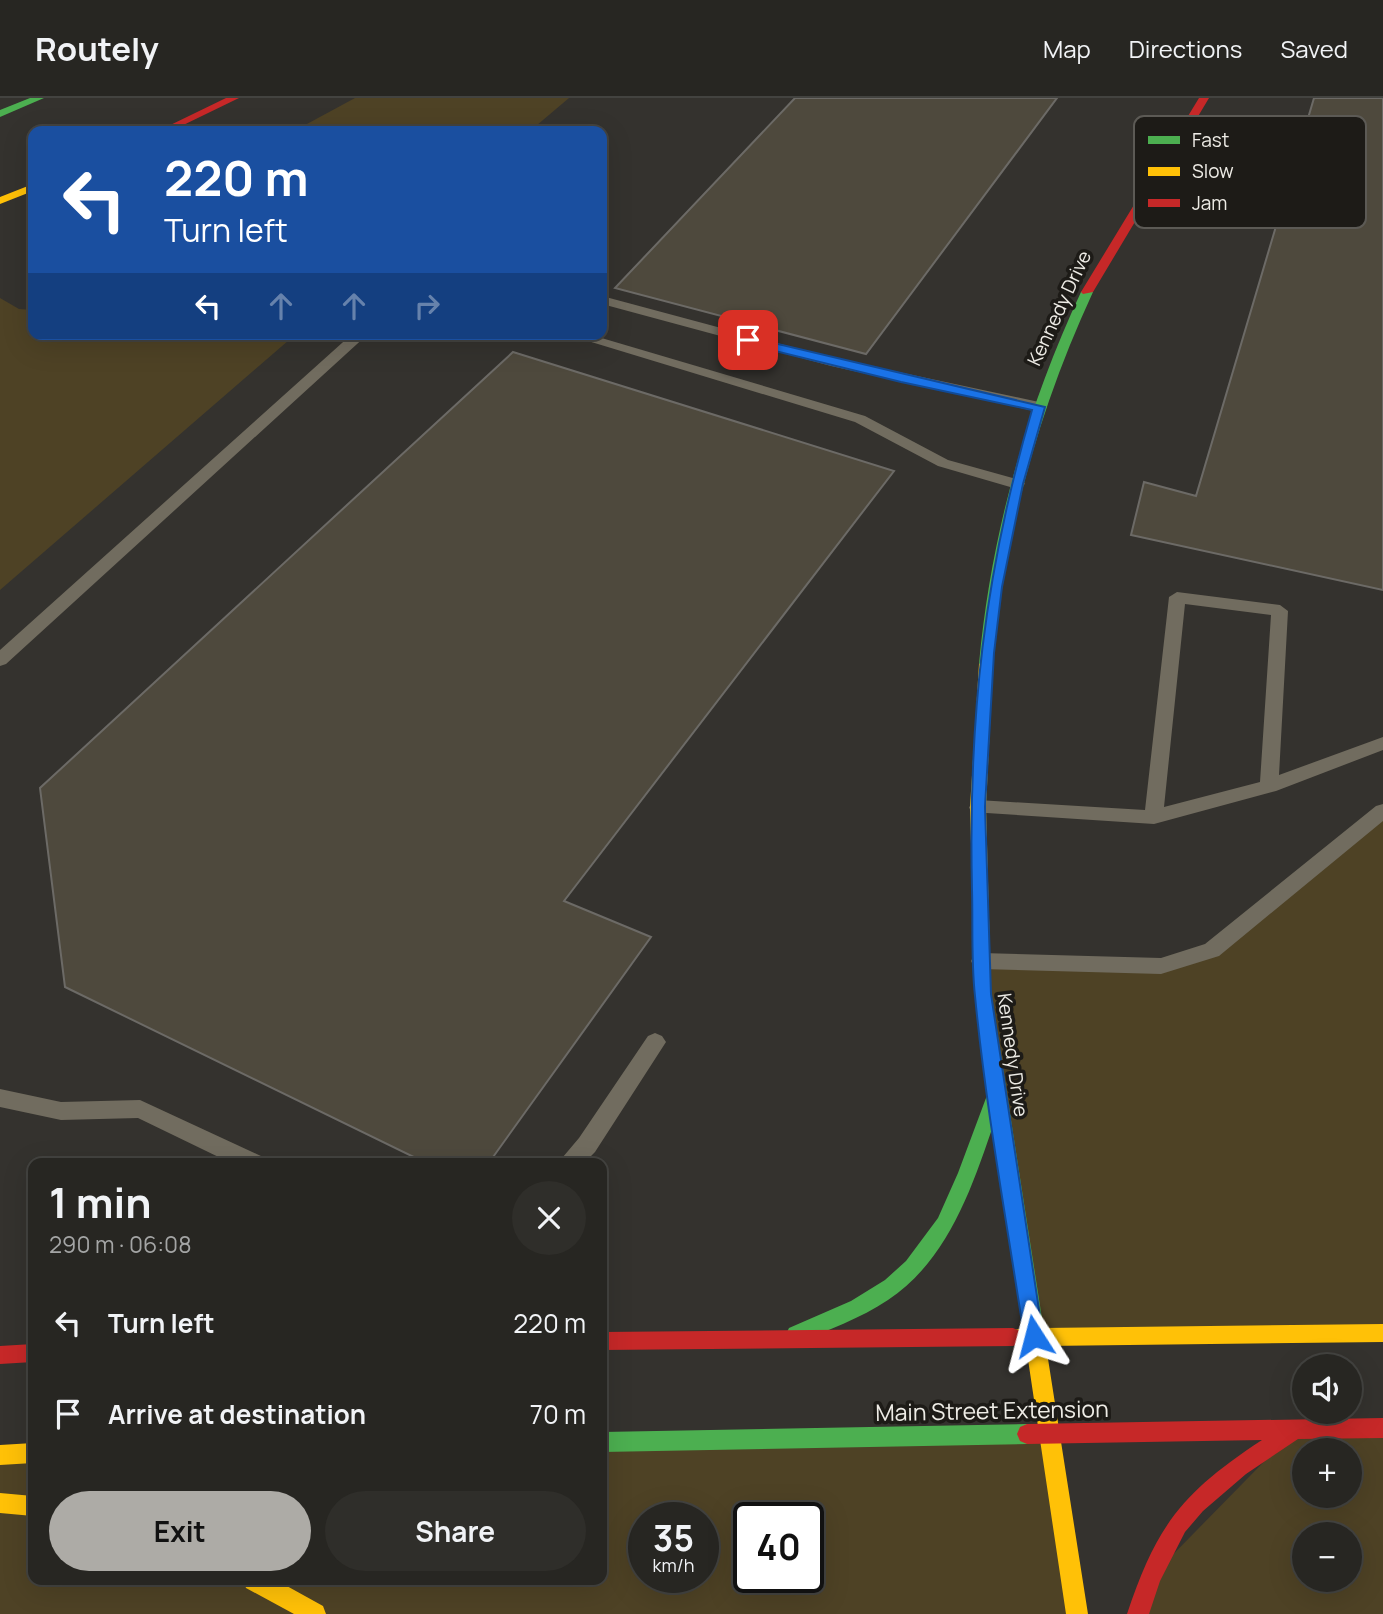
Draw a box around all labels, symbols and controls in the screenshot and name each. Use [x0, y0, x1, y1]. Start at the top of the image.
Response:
text: Routely [35, 26, 159, 71]
text: Map [1043, 32, 1091, 65]
text: Directions [1129, 32, 1242, 65]
text: Saved [1280, 32, 1348, 65]
legend [1134, 116, 1366, 228]
text: Fast [1192, 127, 1229, 153]
text: 220 m [164, 144, 308, 211]
icon: left [49, 154, 140, 245]
text: Slow [1192, 158, 1234, 184]
text: Jam [1192, 190, 1227, 216]
text: Turn left [164, 208, 288, 252]
street label: Kennedy Drive [1021, 246, 1097, 370]
icon: left [189, 287, 227, 325]
icon: ahead [262, 287, 300, 325]
icon: ahead [335, 287, 373, 325]
icon: right [408, 287, 446, 325]
pin [718, 310, 778, 370]
icon: arrive [729, 321, 767, 359]
street label: Kennedy Drive [991, 992, 1035, 1118]
text: 1 min [49, 1173, 152, 1231]
button: close [512, 1181, 586, 1255]
text: 290 m · 06:08 [49, 1228, 191, 1260]
position arrow [997, 1299, 1071, 1373]
icon: left [49, 1304, 87, 1342]
text: Turn left [108, 1305, 215, 1341]
text: 220 m [513, 1305, 586, 1341]
map controls [1292, 1354, 1362, 1592]
button: sound [1292, 1354, 1362, 1424]
street label: Main Street Extension [875, 1392, 1109, 1428]
icon: arrive [49, 1395, 87, 1433]
text: Arrive at destination [108, 1396, 366, 1432]
text: 70 m [530, 1396, 586, 1432]
button: + [1292, 1438, 1362, 1508]
button: Exit [49, 1491, 311, 1571]
button: Share [325, 1491, 586, 1571]
speed limit sign: 40 [733, 1502, 824, 1593]
text: 35 [653, 1514, 694, 1562]
button: − [1292, 1522, 1362, 1592]
text: km/h [653, 1553, 694, 1577]

